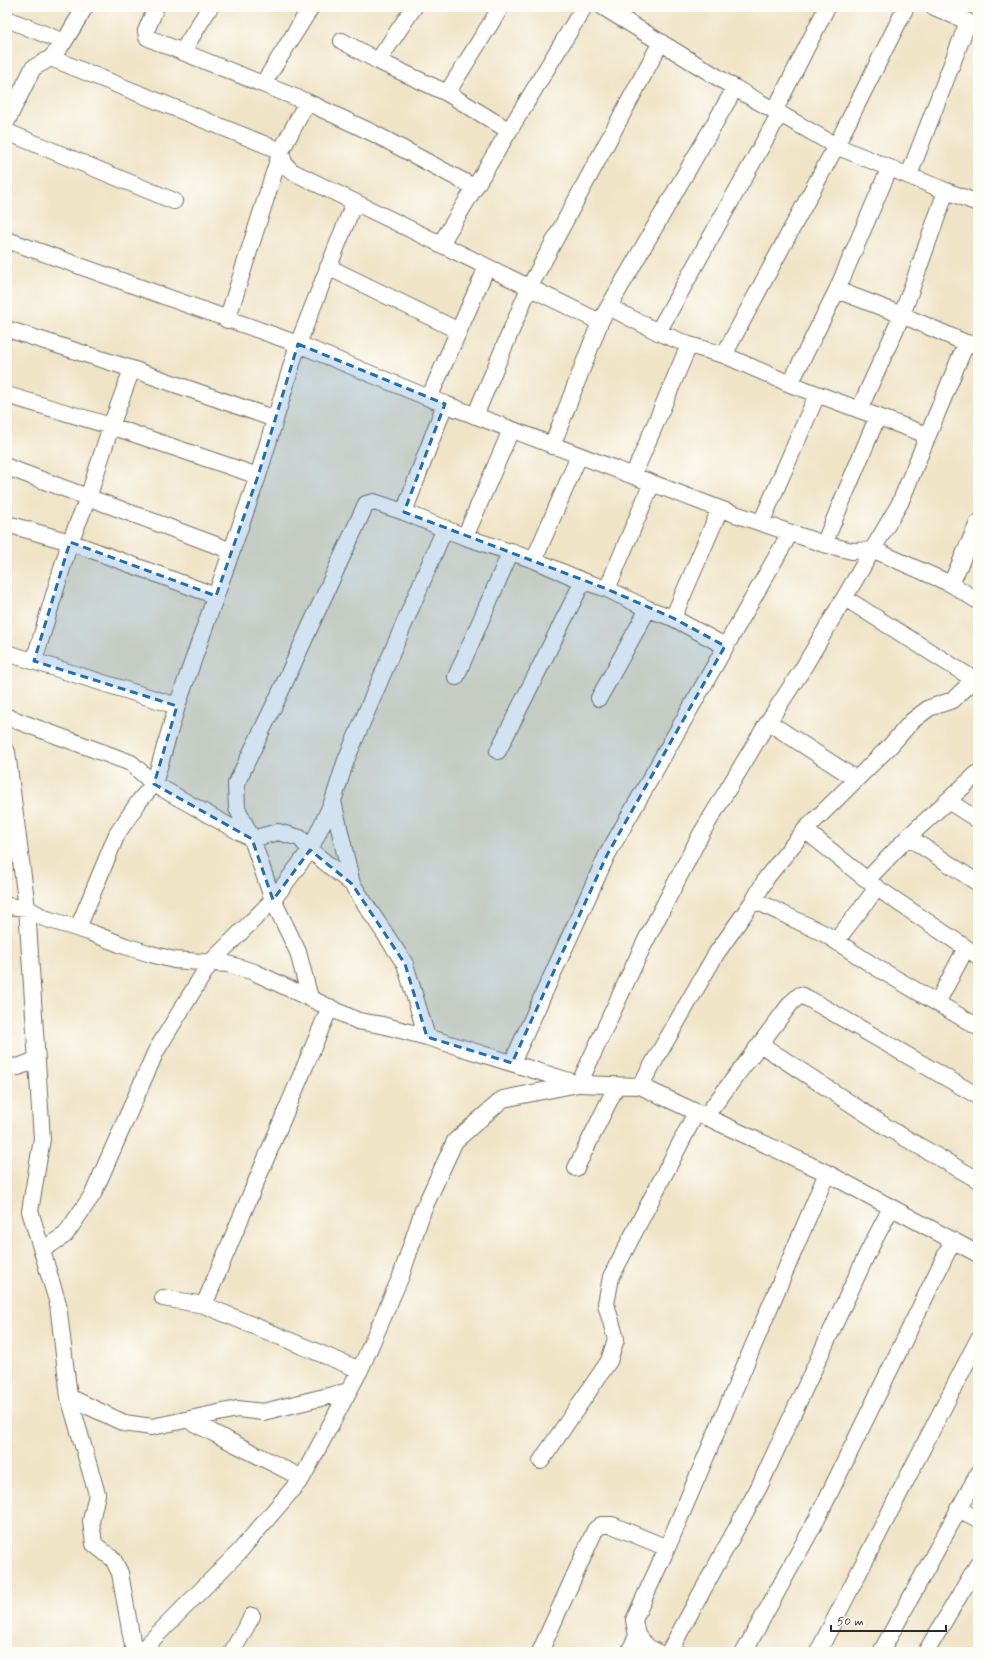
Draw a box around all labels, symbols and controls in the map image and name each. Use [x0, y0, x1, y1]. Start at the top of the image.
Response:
scale bar [831, 1607, 946, 1633]
text: 50 m [837, 1614, 864, 1630]

